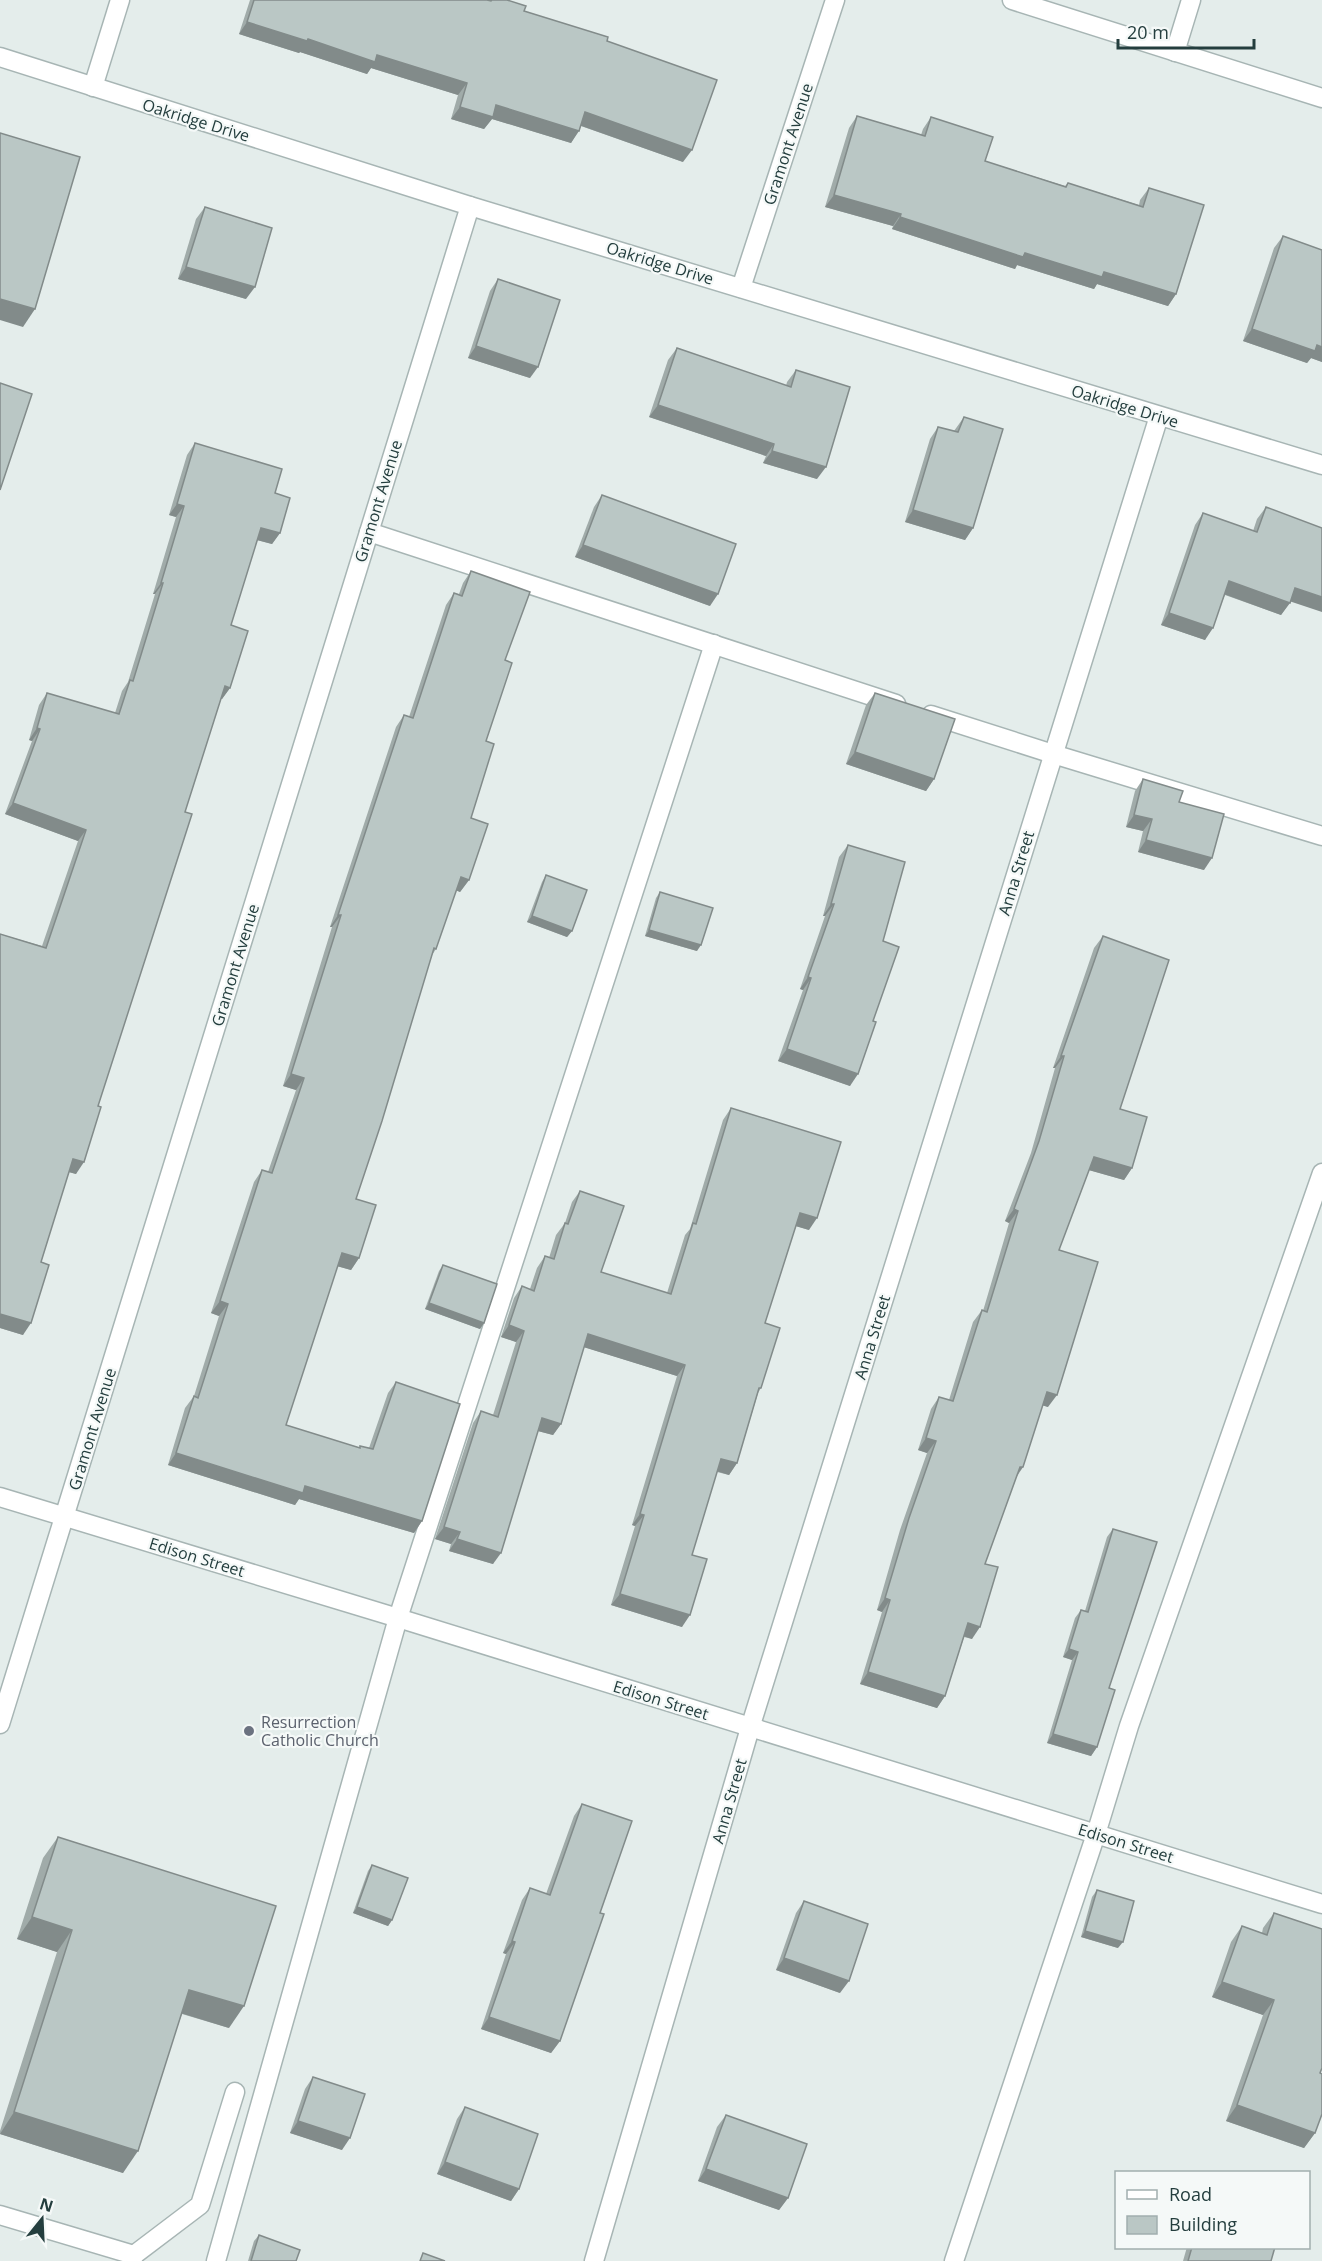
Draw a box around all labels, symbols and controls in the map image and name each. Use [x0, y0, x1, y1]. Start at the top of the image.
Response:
scale bar [1118, 12, 1254, 50]
text: 20 m [1127, 20, 1169, 44]
street label: Gramont Avenue [758, 80, 818, 208]
street label: Oakridge Drive [140, 93, 252, 147]
street label: Oakridge Drive [604, 236, 716, 290]
street label: Oakridge Drive [1069, 379, 1181, 433]
street label: Gramont Avenue [349, 437, 407, 565]
street label: Anna Street [993, 828, 1039, 918]
street label: Gramont Avenue [206, 901, 264, 1029]
street label: Anna Street [849, 1292, 895, 1382]
street label: Gramont Avenue [63, 1365, 121, 1493]
street label: Edison Street [147, 1532, 248, 1582]
street label: Edison Street [611, 1675, 712, 1725]
place label: Resurrection Catholic Church [261, 1711, 379, 1751]
marker: Resurrection Catholic Church [242, 1724, 256, 1738]
street label: Anna Street [706, 1756, 752, 1846]
street label: Edison Street [1076, 1818, 1177, 1868]
legend [1115, 2171, 1310, 2249]
text: Road [1169, 2182, 1212, 2206]
north arrow [12, 2189, 72, 2249]
text: N [37, 2192, 56, 2217]
text: Building [1169, 2212, 1237, 2236]

